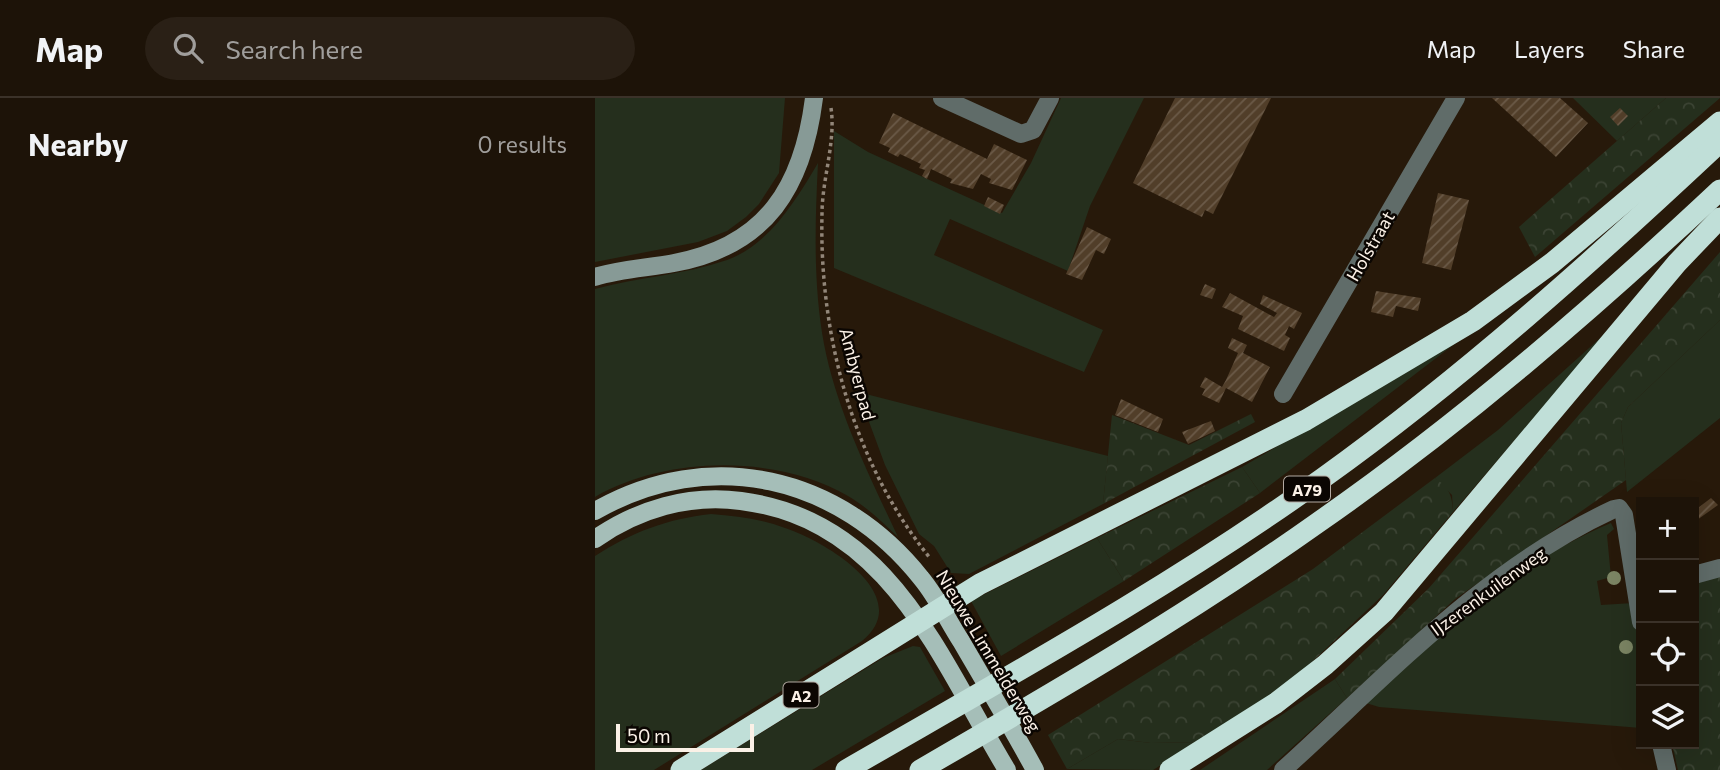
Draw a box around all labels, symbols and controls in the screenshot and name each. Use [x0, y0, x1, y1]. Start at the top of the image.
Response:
search box [145, 17, 635, 80]
text: Map [35, 28, 103, 69]
icon: search [169, 29, 207, 67]
text: Search here [225, 33, 363, 64]
text: Map [1427, 34, 1476, 63]
text: Layers [1514, 34, 1585, 63]
text: Share [1623, 34, 1685, 63]
text: Nearby [28, 125, 128, 162]
text: 0 results [478, 130, 567, 158]
street label: Holstraat [1341, 207, 1399, 285]
street label: Ambyerpad [835, 325, 881, 423]
road number: A79 [1284, 476, 1330, 502]
map controls [1636, 497, 1699, 749]
button: + [1636, 497, 1699, 560]
street label: IJzerenkuilenweg [1426, 542, 1550, 640]
button: − [1636, 560, 1699, 623]
street label: Nieuwe Limmelderweg [932, 566, 1046, 736]
button: locate [1636, 623, 1699, 686]
road number: A2 [783, 682, 819, 708]
button: layers [1636, 686, 1699, 749]
scale bar [616, 721, 754, 753]
text: 50 m [627, 724, 671, 747]

